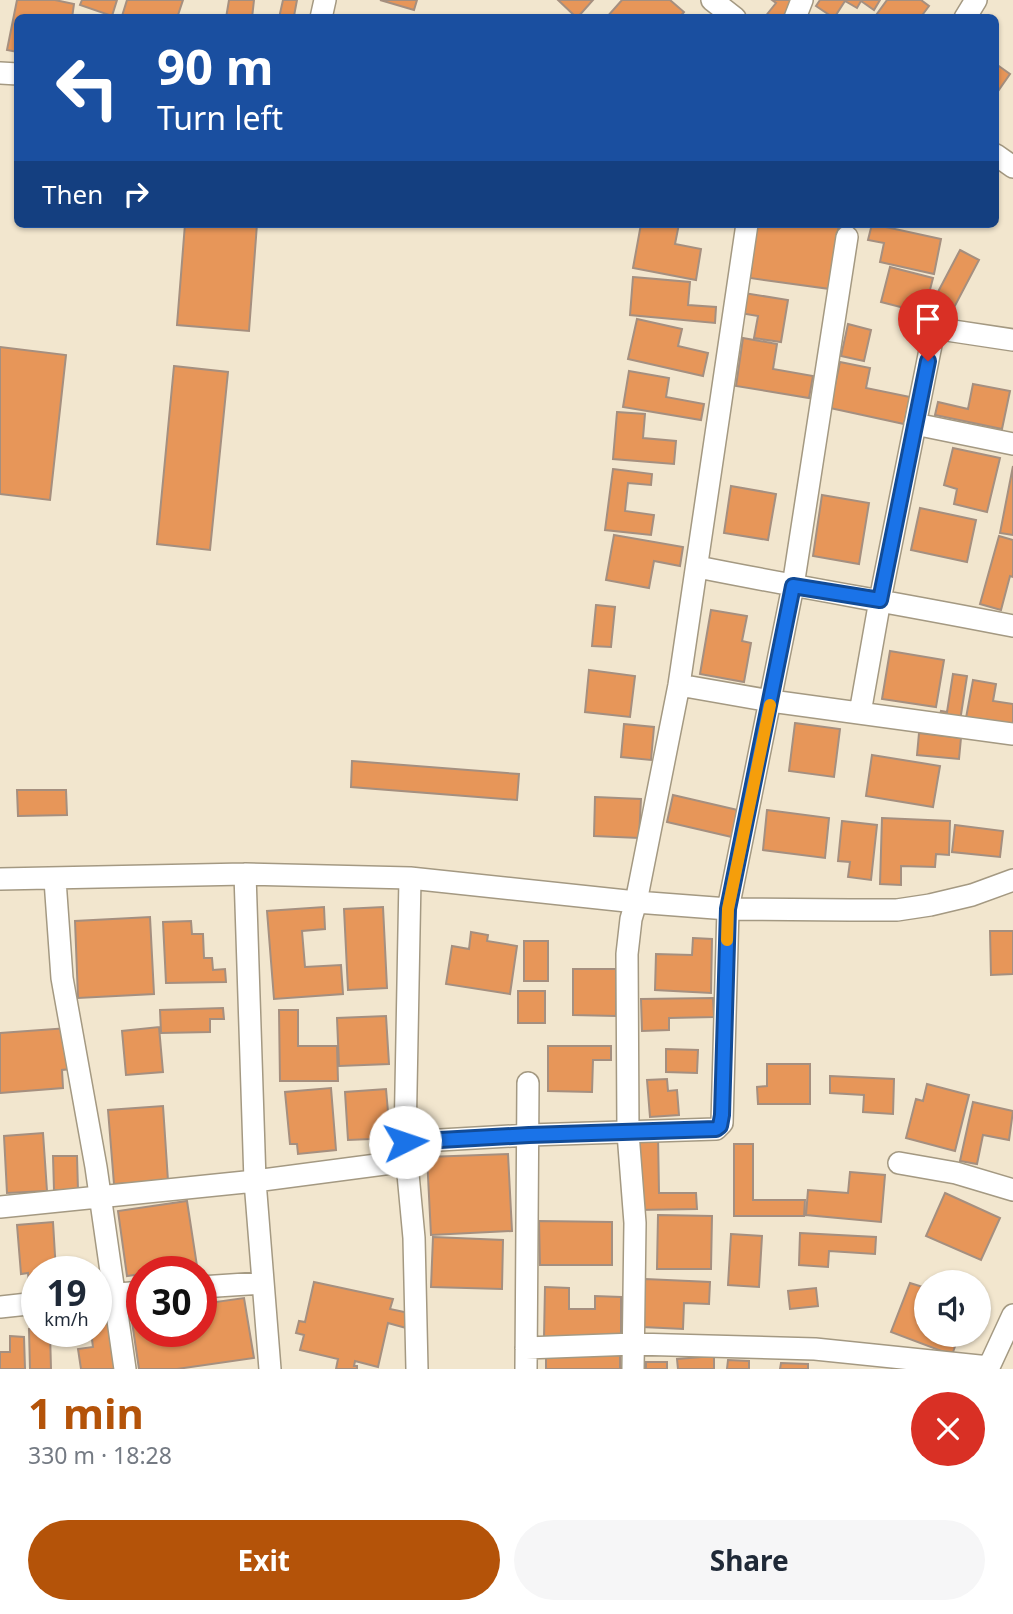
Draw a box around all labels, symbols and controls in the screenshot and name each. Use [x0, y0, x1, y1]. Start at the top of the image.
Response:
text: 90 m [157, 33, 274, 99]
icon: left [42, 42, 133, 133]
text: Turn left [157, 96, 283, 139]
icon: right [117, 175, 155, 213]
text: Then [42, 176, 103, 212]
pin [898, 289, 958, 361]
icon: arrive [909, 300, 947, 338]
position arrow [368, 1105, 442, 1179]
speed limit sign: 30 [126, 1256, 217, 1347]
text: 19 [46, 1269, 87, 1316]
map controls [914, 1270, 991, 1347]
button: sound [914, 1270, 991, 1347]
text: km/h [44, 1307, 89, 1331]
text: 1 min [28, 1384, 144, 1441]
button: close [911, 1392, 985, 1466]
text: 330 m · 18:28 [28, 1439, 172, 1471]
button: Exit [28, 1520, 500, 1600]
button: Share [514, 1520, 985, 1600]

